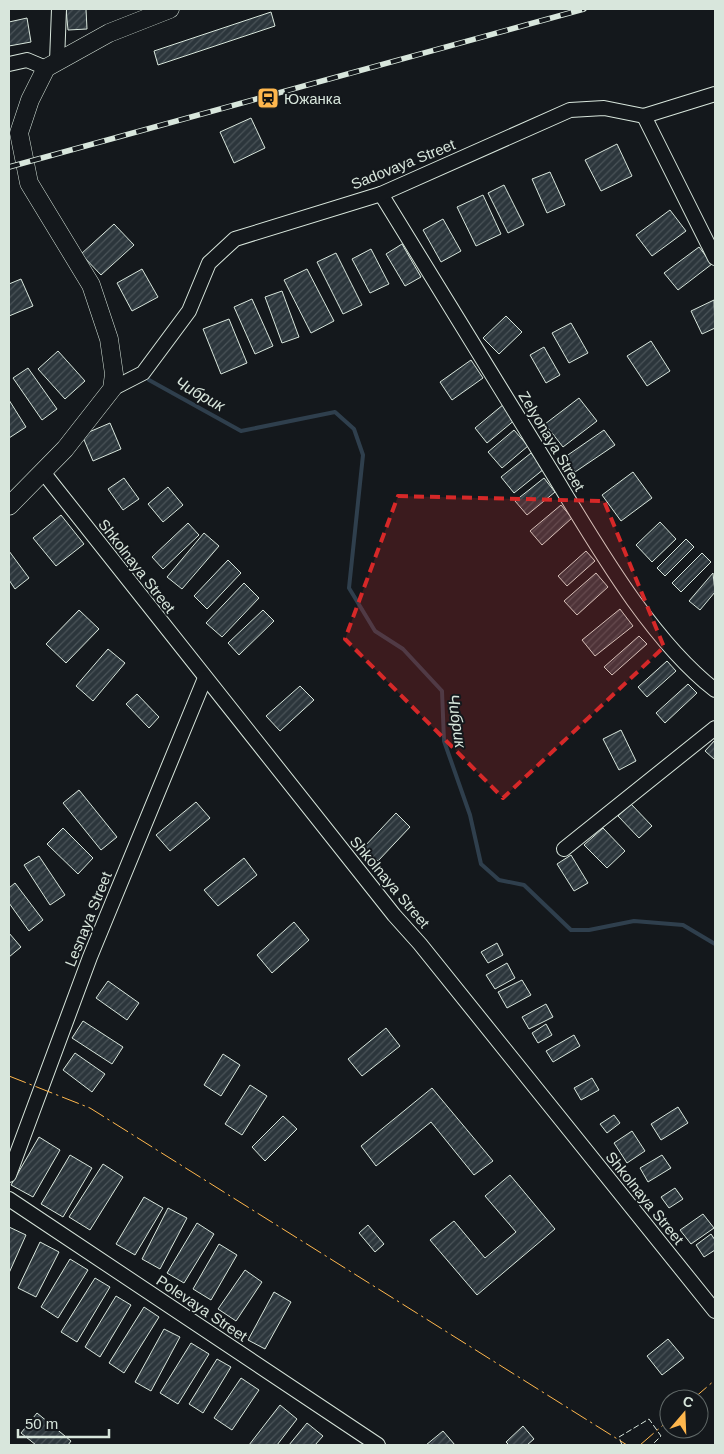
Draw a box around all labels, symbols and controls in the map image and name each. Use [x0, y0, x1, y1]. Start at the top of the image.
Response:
station icon: Южанка [256, 86, 280, 110]
place label: Южанка [284, 90, 342, 107]
street label: Sadovaya Street [348, 135, 458, 193]
water label: Чибрик [172, 373, 229, 415]
street label: Zelyonaya Street [516, 388, 589, 495]
street label: Shkolnaya Street [95, 516, 179, 617]
water label: Чибрик [445, 693, 469, 750]
street label: Shkolnaya Street [347, 833, 434, 932]
street label: Lesnaya Street [61, 868, 115, 969]
street label: Shkolnaya Street [602, 1148, 688, 1248]
street label: Polevaya Street [153, 1271, 251, 1345]
north arrow [659, 1389, 709, 1439]
text: С [681, 1392, 696, 1411]
scale bar [18, 1406, 109, 1438]
text: 50 m [25, 1415, 58, 1432]

